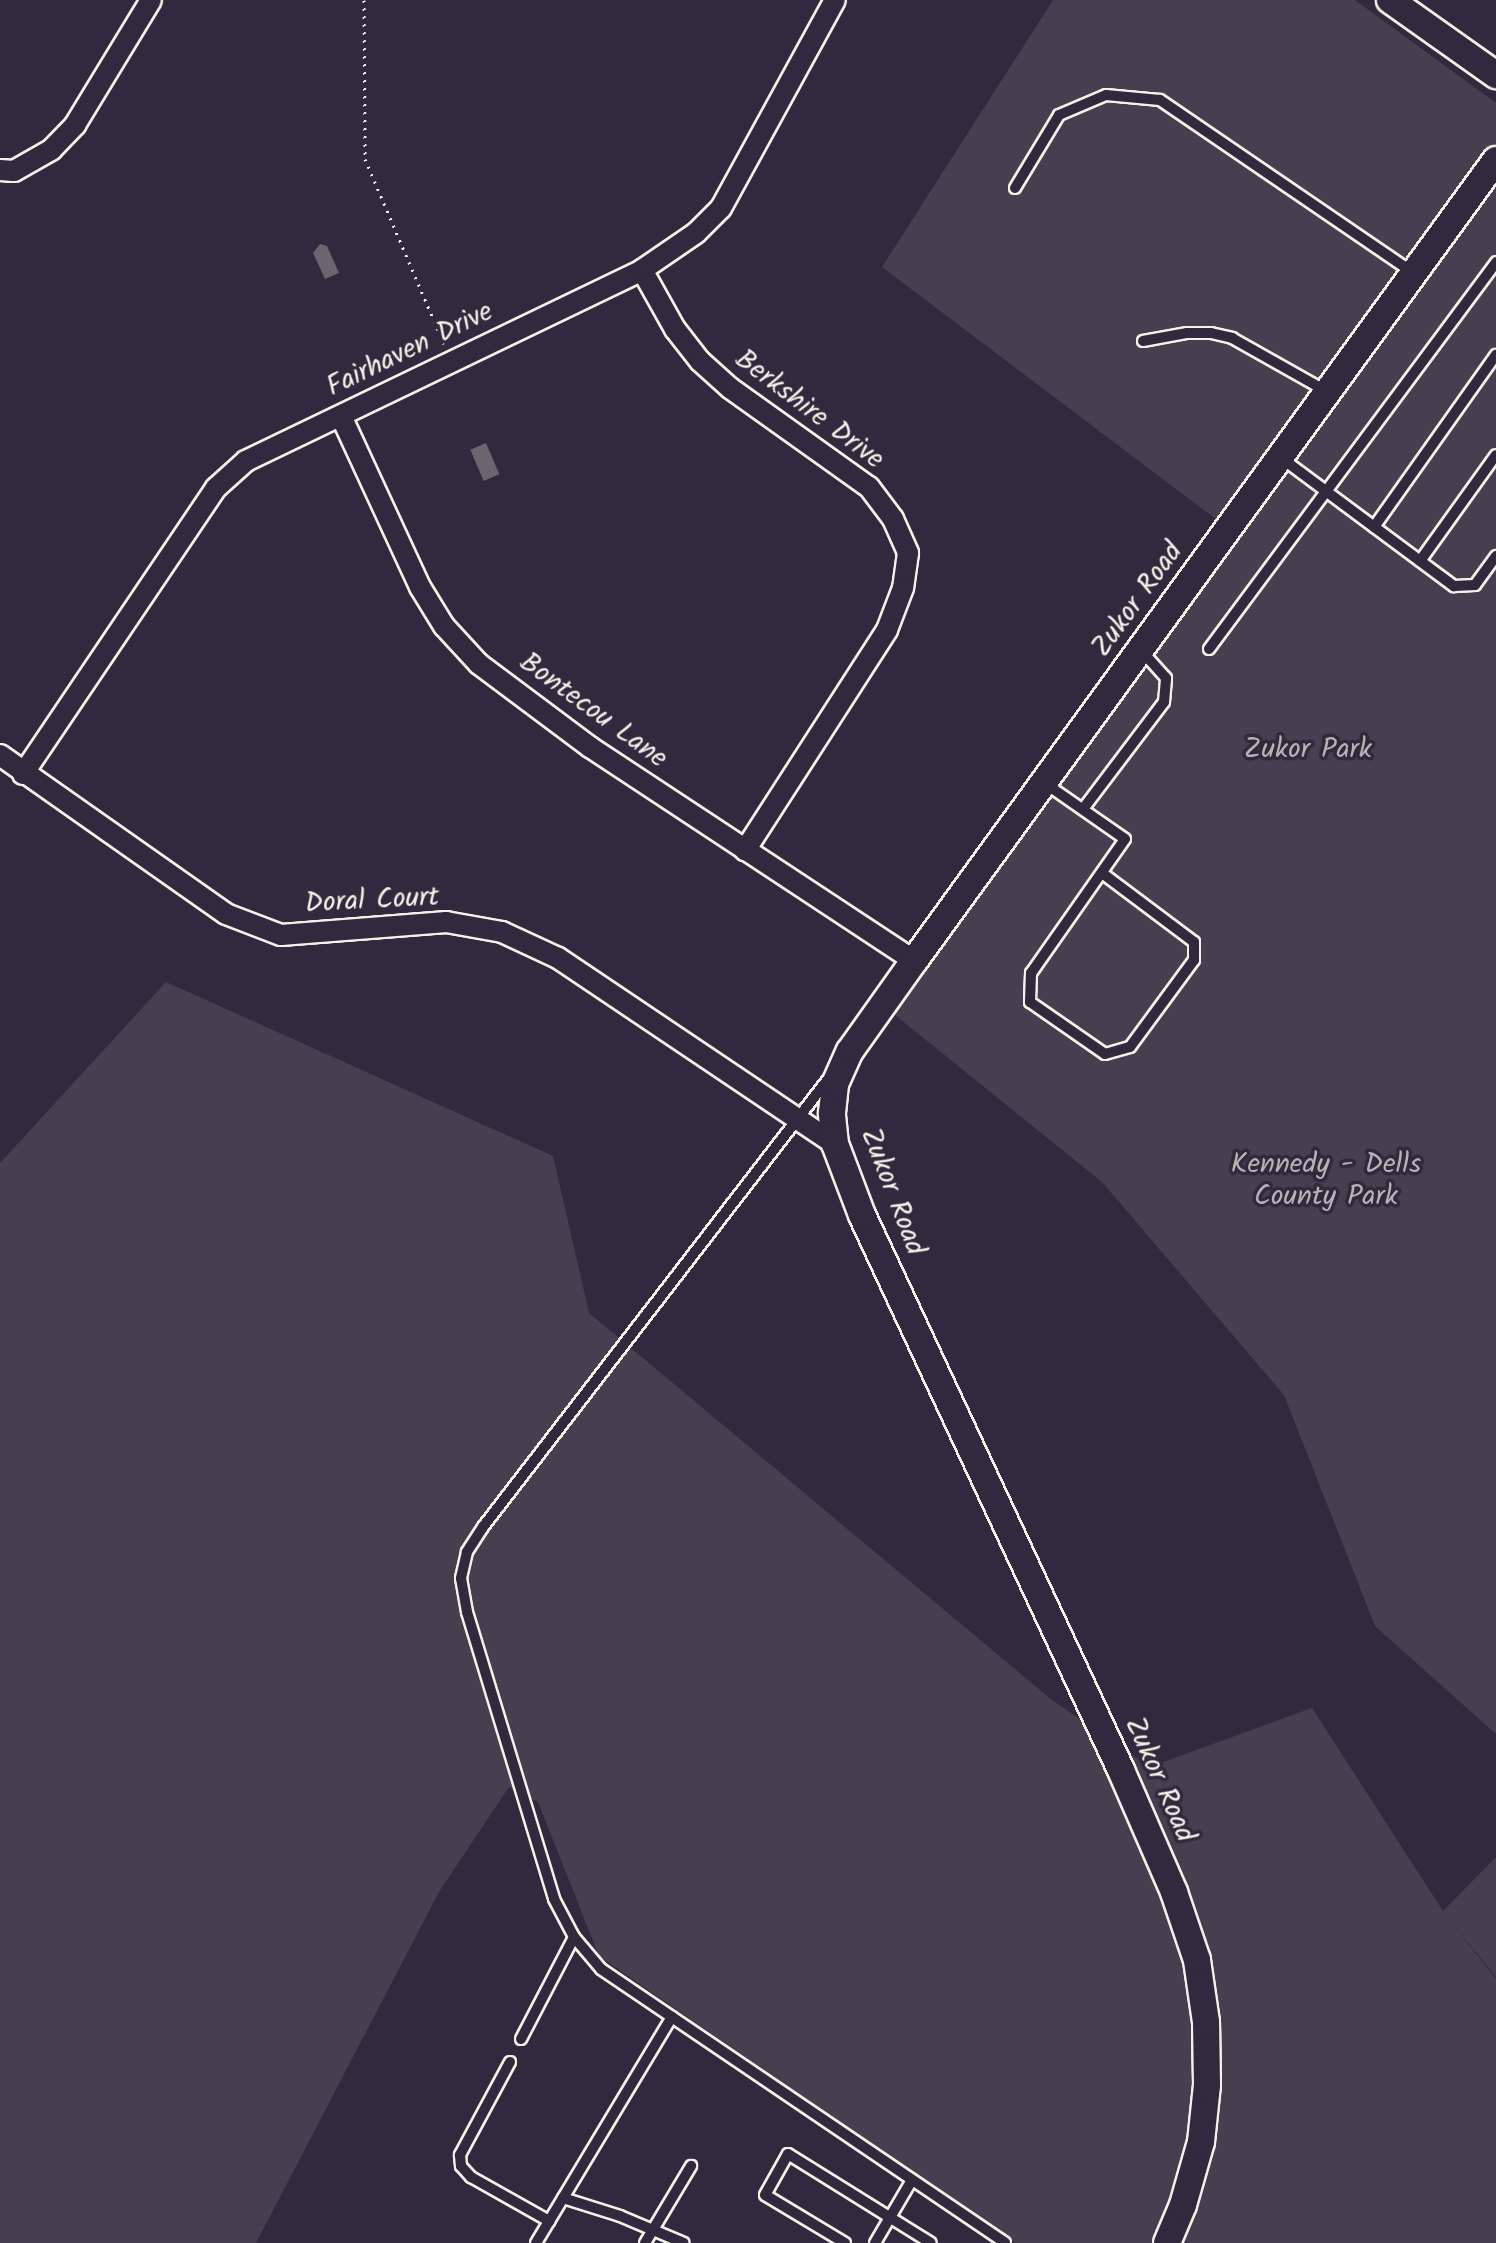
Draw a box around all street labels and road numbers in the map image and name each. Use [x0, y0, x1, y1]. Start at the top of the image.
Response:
street label: Fairhaven Drive [321, 295, 499, 405]
street label: Berkshire Drive [728, 343, 890, 477]
street label: Zukor Road [1085, 536, 1191, 664]
street label: Bontecou Lane [512, 646, 674, 776]
street label: Doral Court [304, 881, 440, 921]
street label: Zukor Road [852, 1124, 932, 1260]
street label: Zukor Road [1117, 1712, 1201, 1848]

